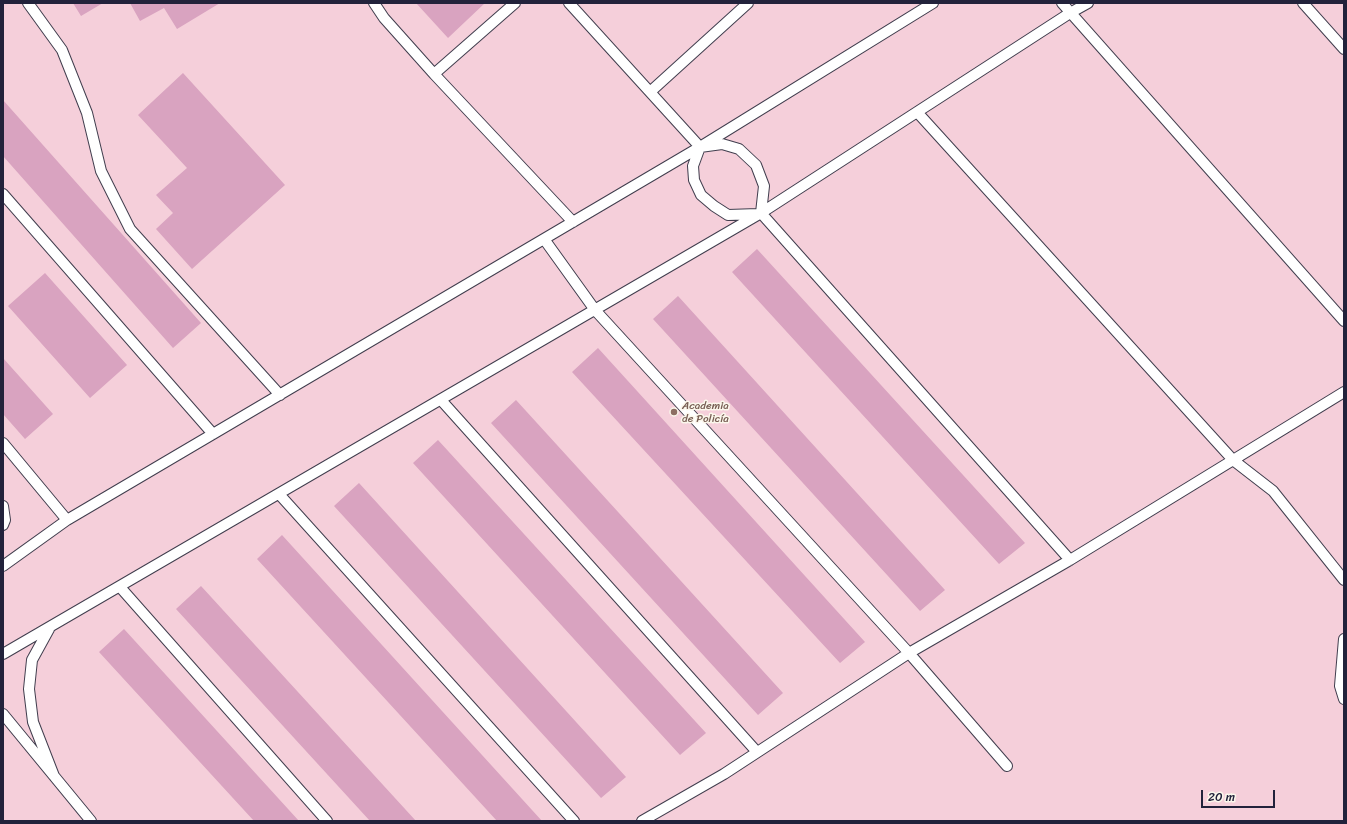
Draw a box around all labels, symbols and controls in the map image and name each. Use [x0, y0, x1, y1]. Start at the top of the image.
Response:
place label: Academia de Policía [682, 399, 729, 425]
marker: Academia de Policía [669, 407, 679, 417]
scale bar [1203, 782, 1277, 808]
text: 20 m [1208, 786, 1235, 808]

